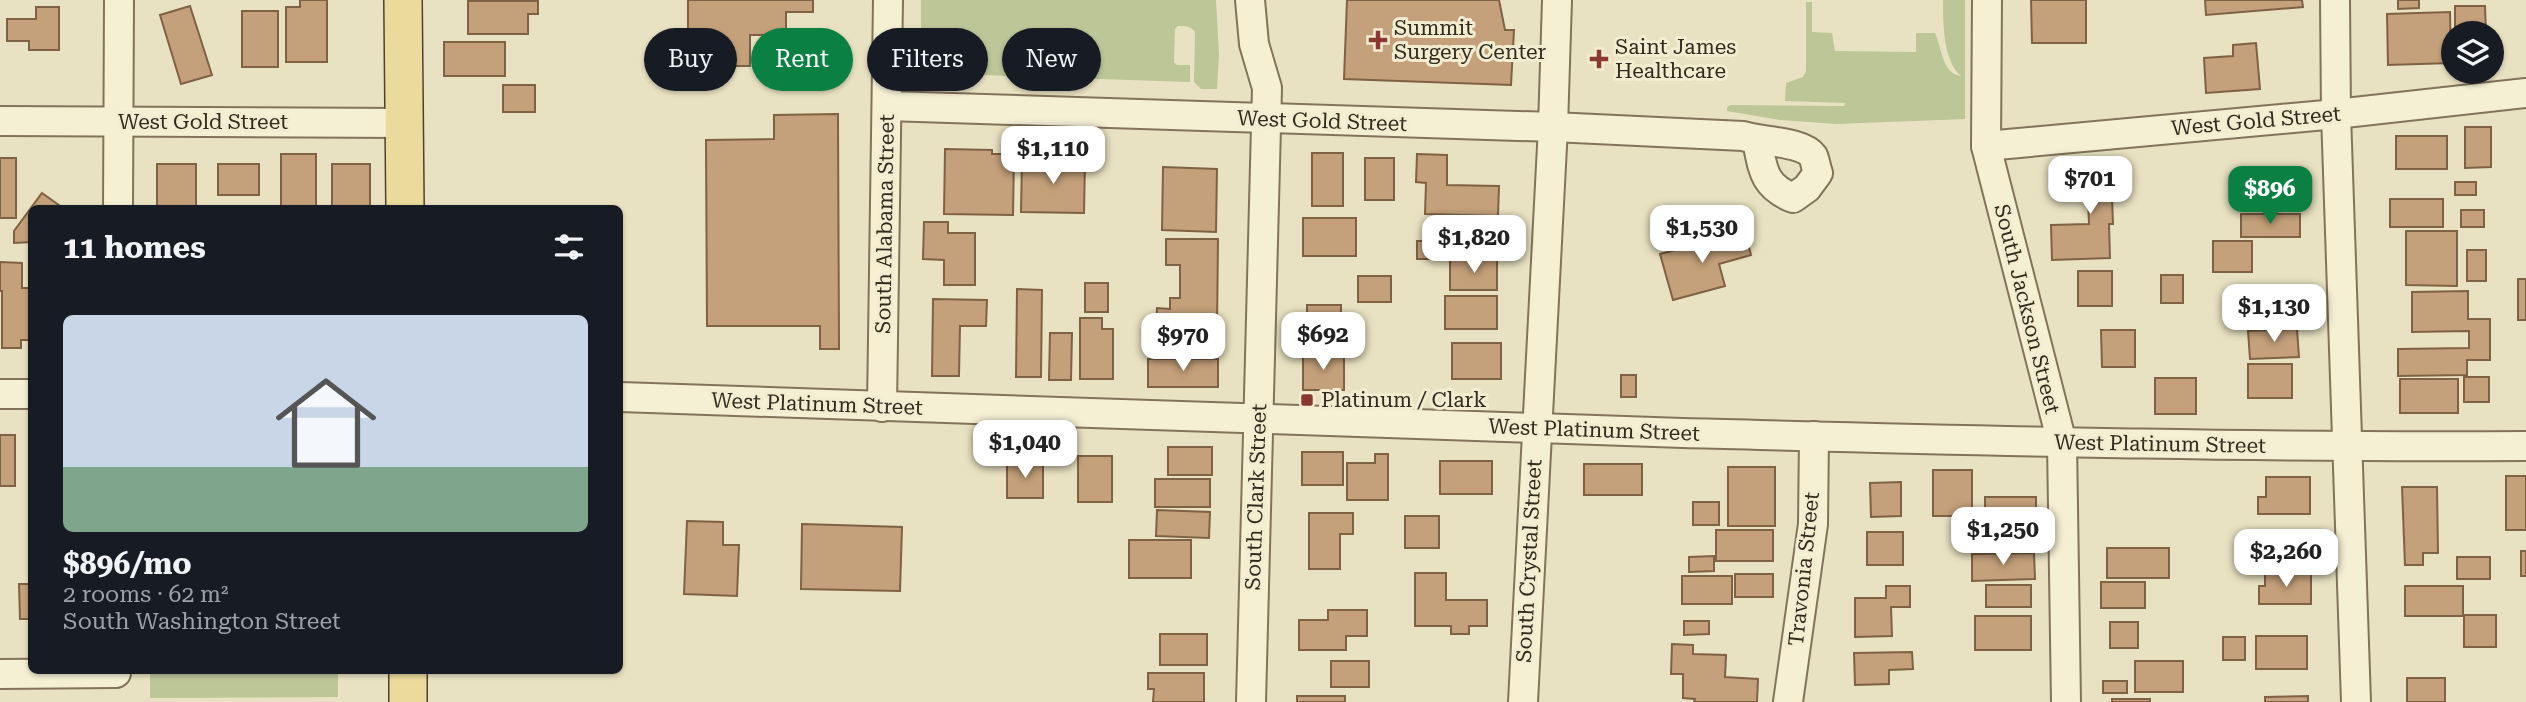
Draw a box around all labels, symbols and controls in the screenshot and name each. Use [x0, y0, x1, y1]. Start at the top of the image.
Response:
place label: Summit Surgery Center [1394, 16, 1547, 64]
map controls [2441, 21, 2504, 84]
button: layers [2441, 21, 2504, 84]
chip: Buy [644, 28, 737, 91]
chip: Rent [751, 28, 853, 91]
chip: Filters [867, 28, 988, 91]
chip: New [1002, 28, 1101, 91]
marker: Summit Surgery Center [1368, 30, 1388, 50]
place label: Saint James Healthcare [1615, 35, 1736, 83]
marker: Saint James Healthcare [1589, 49, 1609, 69]
street label: West Gold Street [2170, 102, 2342, 140]
street label: West Gold Street [1237, 106, 1408, 136]
street label: West Gold Street [118, 110, 288, 134]
street label: South Alabama Street [871, 114, 899, 334]
pin: $1,110 [996, 127, 1110, 186]
text: $1,110 [1017, 135, 1089, 162]
pin: $701 [2049, 156, 2131, 216]
text: $701 [2064, 165, 2116, 192]
pin: $896 [2229, 166, 2311, 226]
text: $896 [2244, 175, 2296, 202]
street label: South Jackson Street [1989, 202, 2065, 417]
pin: $1,530 [1645, 205, 1759, 265]
text: $1,530 [1666, 214, 1738, 241]
pin: $1,820 [1417, 216, 1531, 275]
text: $1,820 [1438, 224, 1510, 251]
icon: filters [550, 228, 588, 266]
text: 11 homes [63, 230, 206, 265]
pin: $1,130 [2217, 284, 2331, 344]
text: $1,130 [2238, 293, 2310, 320]
pin: $692 [1282, 312, 1364, 372]
pin: $970 [1142, 314, 1224, 373]
text: $692 [1297, 321, 1349, 348]
text: $970 [1157, 322, 1209, 349]
icon: home [263, 360, 389, 486]
street label: West Platinum Street [711, 388, 923, 420]
place label: Platinum / Clark [1321, 388, 1486, 412]
marker: Platinum / Clark [1299, 392, 1315, 408]
street label: South Clark Street [1241, 403, 1271, 591]
street label: West Platinum Street [1488, 414, 1700, 446]
pin: $1,040 [968, 420, 1082, 480]
text: $1,040 [989, 429, 1061, 456]
street label: West Platinum Street [2054, 430, 2266, 458]
street label: South Crystal Street [1512, 459, 1546, 663]
street label: Travonia Street [1784, 491, 1824, 647]
pin: $1,250 [1946, 508, 2060, 567]
text: $1,250 [1967, 516, 2039, 543]
pin: $2,260 [2229, 530, 2343, 589]
text: $2,260 [2250, 538, 2322, 565]
text: $896/mo [63, 546, 192, 581]
text: 2 rooms · 62 m² [63, 581, 229, 608]
text: South Washington Street [63, 608, 341, 635]

